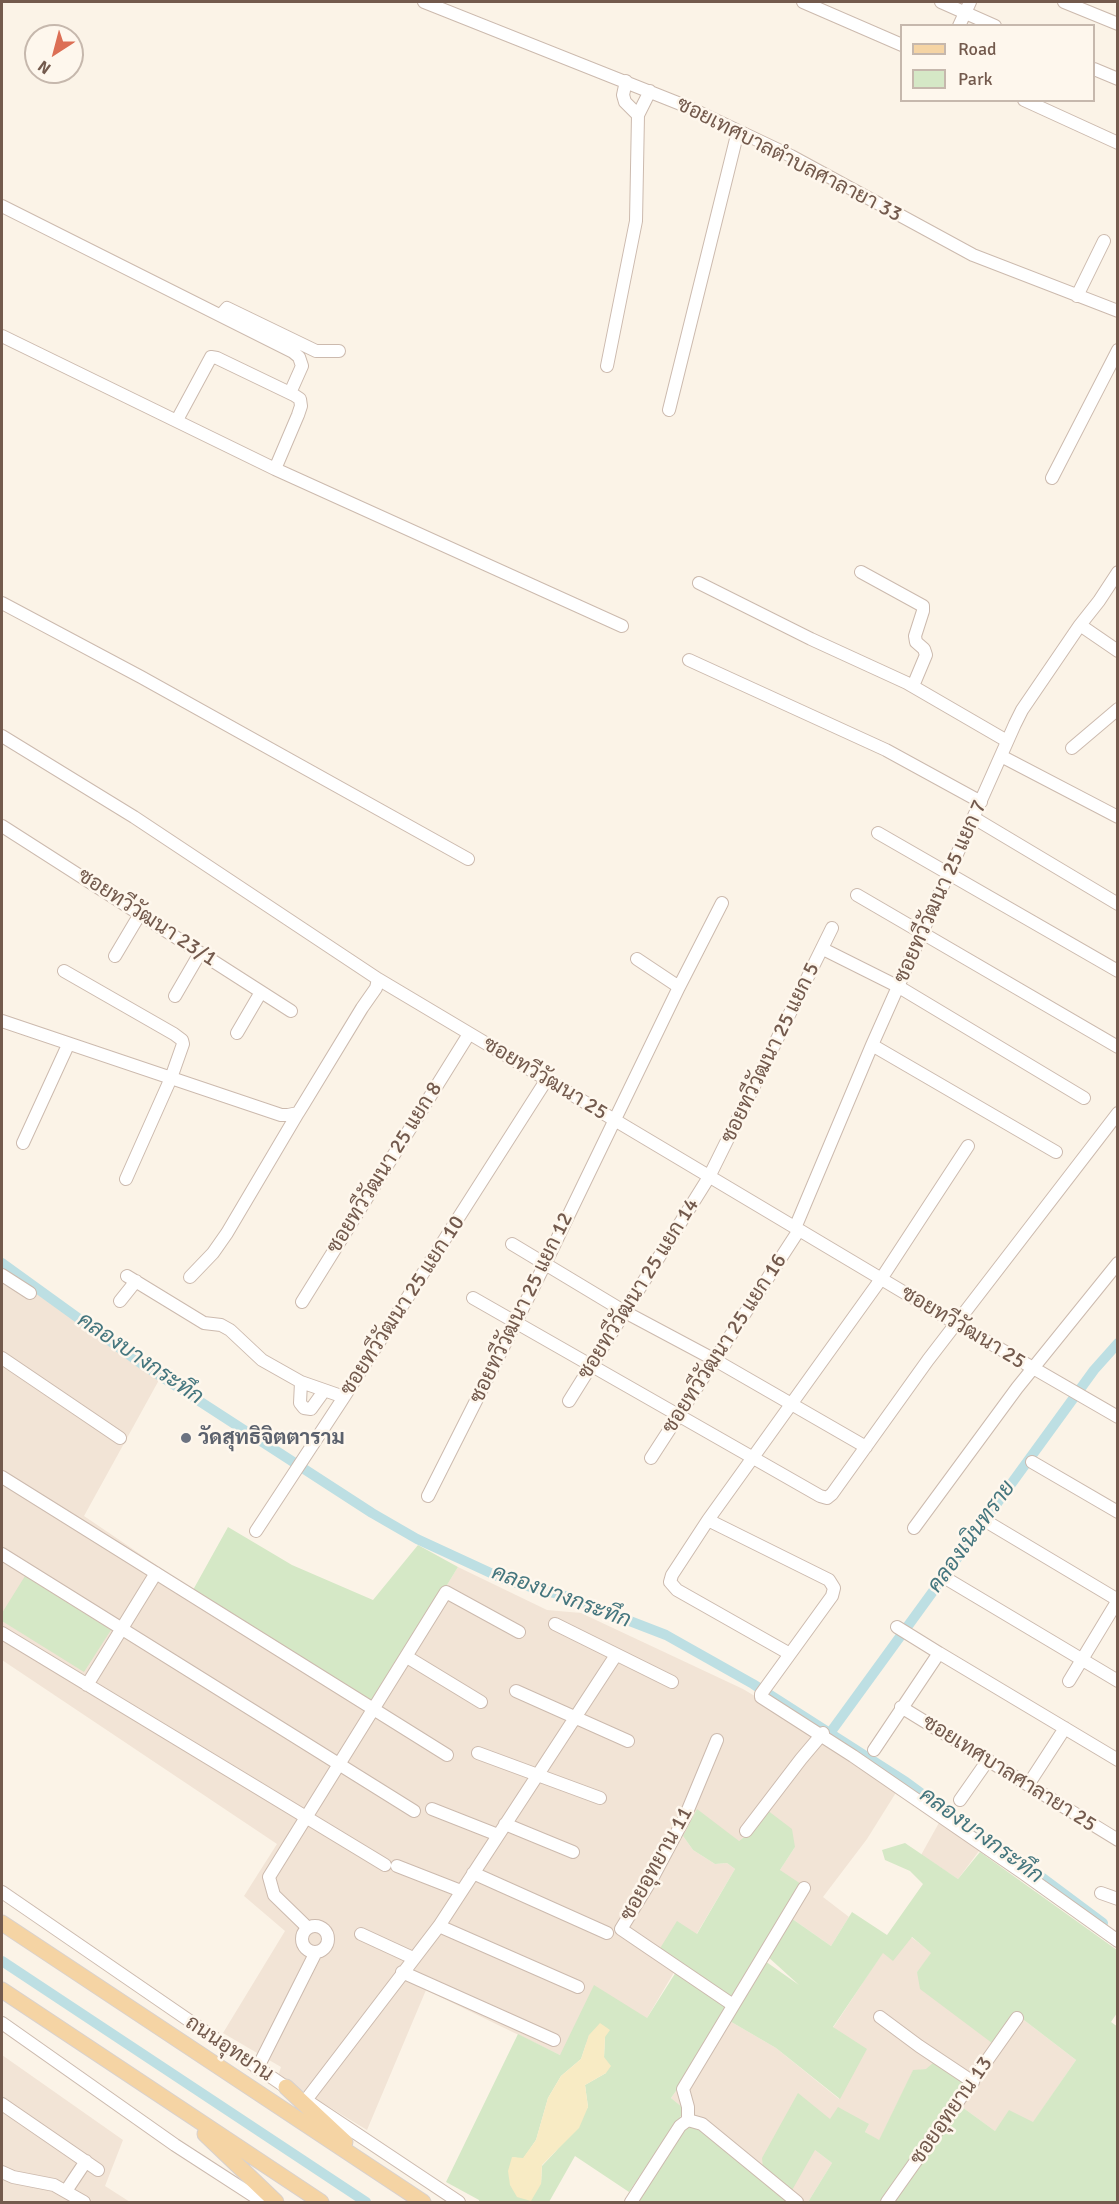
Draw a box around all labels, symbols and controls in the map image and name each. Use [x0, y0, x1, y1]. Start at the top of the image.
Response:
north arrow [24, 24, 84, 84]
legend [900, 24, 1095, 102]
text: Road [958, 38, 997, 60]
text: N [34, 56, 55, 78]
text: Park [958, 68, 993, 90]
street label: ซอยเทศบาลตำบลศาลายา 33 [672, 92, 906, 228]
street label: ซอยทวีวัฒนา 25 แยก 7 [889, 797, 993, 987]
street label: ซอยทวีวัฒนา 23/1 [73, 864, 221, 972]
street label: ซอยทวีวัฒนา 25 แยก 5 [716, 959, 826, 1147]
street label: ซอยทวีวัฒนา 25 [478, 1032, 612, 1126]
street label: ซอยทวีวัฒนา 25 แยก 8 [322, 1077, 448, 1259]
street label: ซอยทวีวัฒนา 25 แยก 14 [573, 1194, 705, 1384]
street label: ซอยทวีวัฒนา 25 แยก 12 [465, 1209, 579, 1407]
street label: ซอยทวีวัฒนา 25 แยก 10 [335, 1211, 471, 1401]
street label: ซอยทวีวัฒนา 25 แยก 16 [657, 1249, 793, 1439]
street label: ซอยทวีวัฒนา 25 [896, 1281, 1030, 1375]
water label: คลองบางกระทึก [72, 1307, 208, 1411]
place label: วัดสุทธิจิตตาราม [198, 1425, 345, 1451]
marker: วัดสุทธิจิตตาราม [179, 1431, 193, 1445]
water label: คลองเนินทราย [922, 1476, 1022, 1598]
water label: คลองบางกระทึก [488, 1560, 634, 1634]
street label: ซอยเทศบาลศาลายา 25 [917, 1710, 1101, 1838]
water label: คลองบางกระทึก [914, 1782, 1048, 1890]
street label: ซอยอุทยาน 11 [615, 1803, 699, 1925]
street label: ถนนอุทยาน [180, 2010, 278, 2088]
street label: ซอยอุทยาน 13 [905, 2052, 999, 2170]

